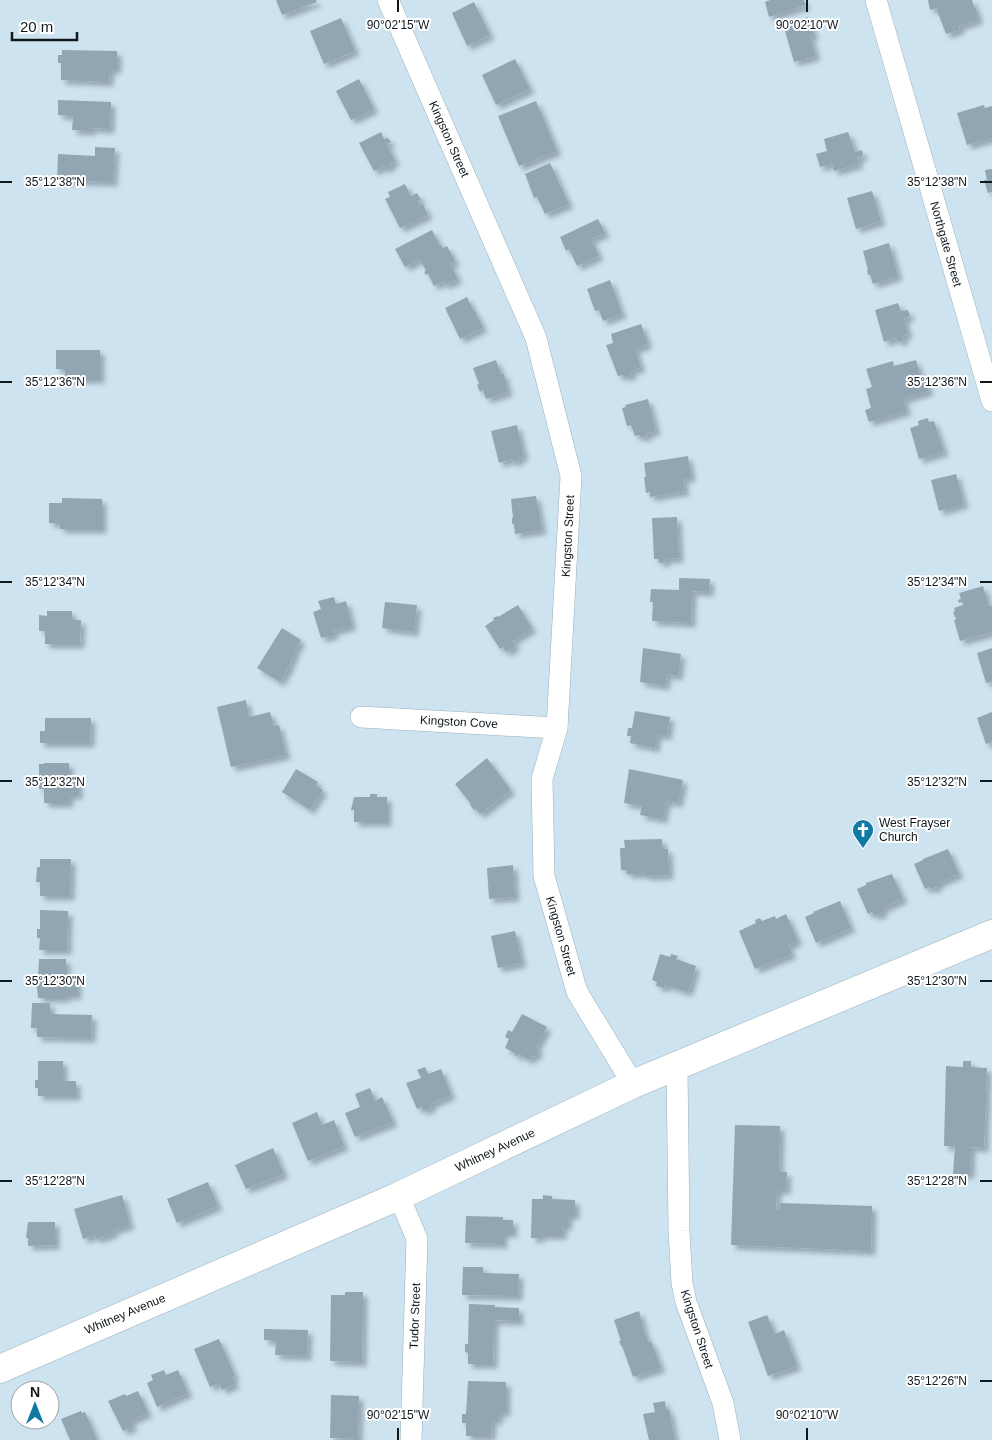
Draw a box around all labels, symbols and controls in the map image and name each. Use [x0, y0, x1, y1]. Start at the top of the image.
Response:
scale bar [12, 10, 78, 42]
text: 20 m [20, 18, 53, 35]
text: 90°02'15"W [367, 18, 430, 32]
text: 90°02'10"W [776, 18, 839, 32]
street label: Kingston Street [426, 99, 472, 180]
text: 35°12'38"N [25, 175, 85, 189]
text: 35°12'38"N [907, 175, 967, 189]
street label: Northgate Street [927, 200, 965, 289]
text: 35°12'36"N [25, 375, 85, 389]
text: 35°12'36"N [907, 375, 967, 389]
street label: Kingston Street [559, 494, 577, 577]
text: 35°12'34"N [25, 575, 85, 589]
text: 35°12'34"N [907, 575, 967, 589]
street label: Kingston Cove [420, 713, 499, 731]
text: 35°12'32"N [25, 775, 85, 789]
text: 35°12'32"N [907, 775, 967, 789]
place label: West Frayser Church [879, 816, 950, 844]
church icon: West Frayser Church [851, 818, 875, 849]
street label: Kingston Street [543, 895, 579, 978]
text: 35°12'30"N [25, 974, 85, 988]
text: 35°12'30"N [907, 974, 967, 988]
street label: Whitney Avenue [453, 1125, 537, 1175]
text: 35°12'28"N [25, 1174, 85, 1188]
text: 35°12'28"N [907, 1174, 967, 1188]
street label: Tudor Street [407, 1282, 423, 1349]
street label: Kingston Street [678, 1288, 717, 1371]
street label: Whitney Avenue [82, 1291, 168, 1337]
text: 35°12'26"N [907, 1374, 967, 1388]
north arrow [10, 1380, 60, 1430]
text: N [30, 1384, 40, 1400]
text: 90°02'15"W [367, 1408, 430, 1422]
text: 90°02'10"W [776, 1408, 839, 1422]

